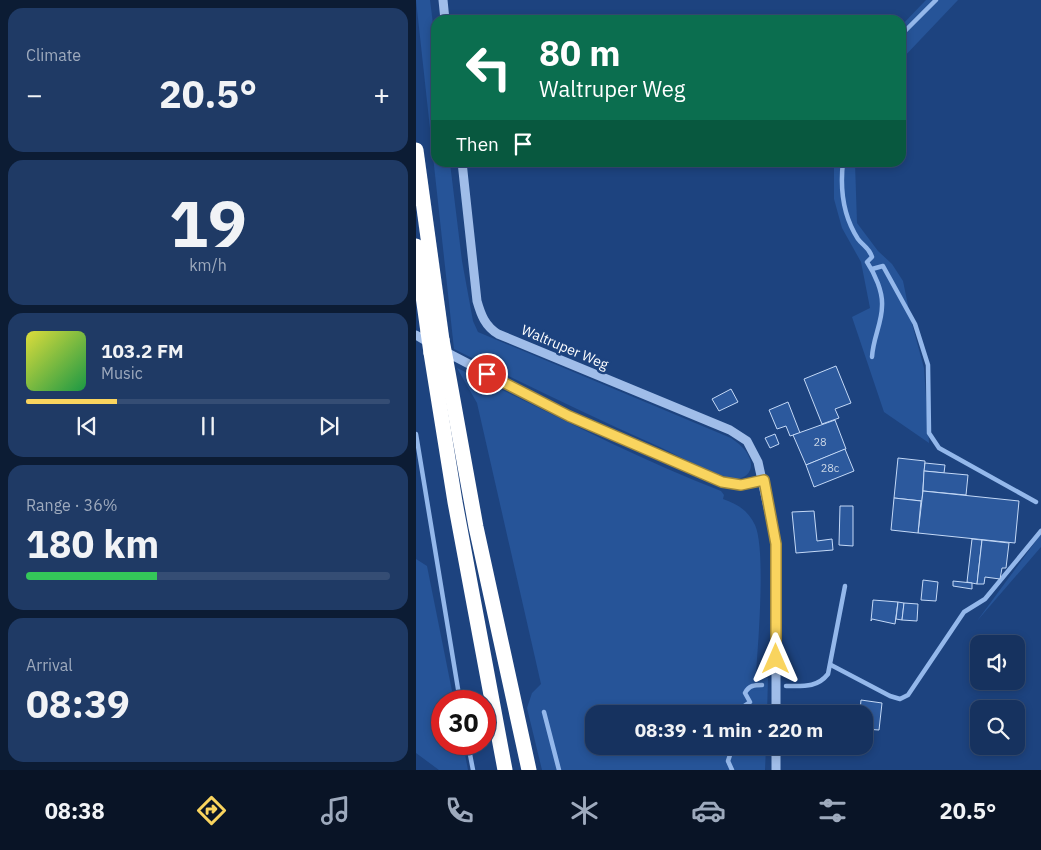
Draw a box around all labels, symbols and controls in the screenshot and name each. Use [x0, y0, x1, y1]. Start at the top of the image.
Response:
text: 80 m [539, 30, 621, 76]
icon: left [456, 35, 521, 100]
text: Climate [26, 45, 81, 65]
text: 20.5° [159, 69, 257, 118]
text: Waltruper Weg [539, 74, 685, 103]
text: − [26, 76, 43, 113]
text: + [373, 76, 390, 113]
icon: arrive [509, 130, 537, 158]
text: Then [456, 132, 499, 156]
text: 19 [169, 180, 247, 265]
text: km/h [189, 255, 227, 275]
street label: Waltruper Weg [519, 321, 612, 374]
text: 103.2 FM [101, 339, 184, 363]
pin [466, 353, 508, 395]
icon: arrive [473, 360, 501, 388]
text: Music [101, 363, 143, 383]
icon: previous [73, 412, 101, 440]
icon: pause [194, 412, 222, 440]
icon: next [315, 412, 343, 440]
house number: 28 [813, 435, 827, 449]
house number: 28c [821, 461, 840, 475]
text: Range · 36% [26, 495, 118, 515]
text: 180 km [26, 519, 159, 568]
position arrow [749, 632, 801, 684]
map controls [970, 635, 1025, 755]
button: sound [970, 635, 1025, 690]
text: Arrival [26, 655, 73, 675]
text: 08:39 [26, 679, 130, 728]
speed limit sign: 30 [431, 690, 496, 755]
button: search [970, 700, 1025, 755]
text: 08:39 · 1 min · 220 m [635, 718, 823, 742]
icon: directions [194, 793, 229, 828]
icon: music [318, 793, 353, 828]
icon: phone [442, 793, 477, 828]
icon: climate [567, 793, 602, 828]
icon: car [691, 793, 726, 828]
icon: filters [815, 793, 850, 828]
text: 08:38 [45, 796, 105, 825]
text: 20.5° [940, 796, 996, 825]

